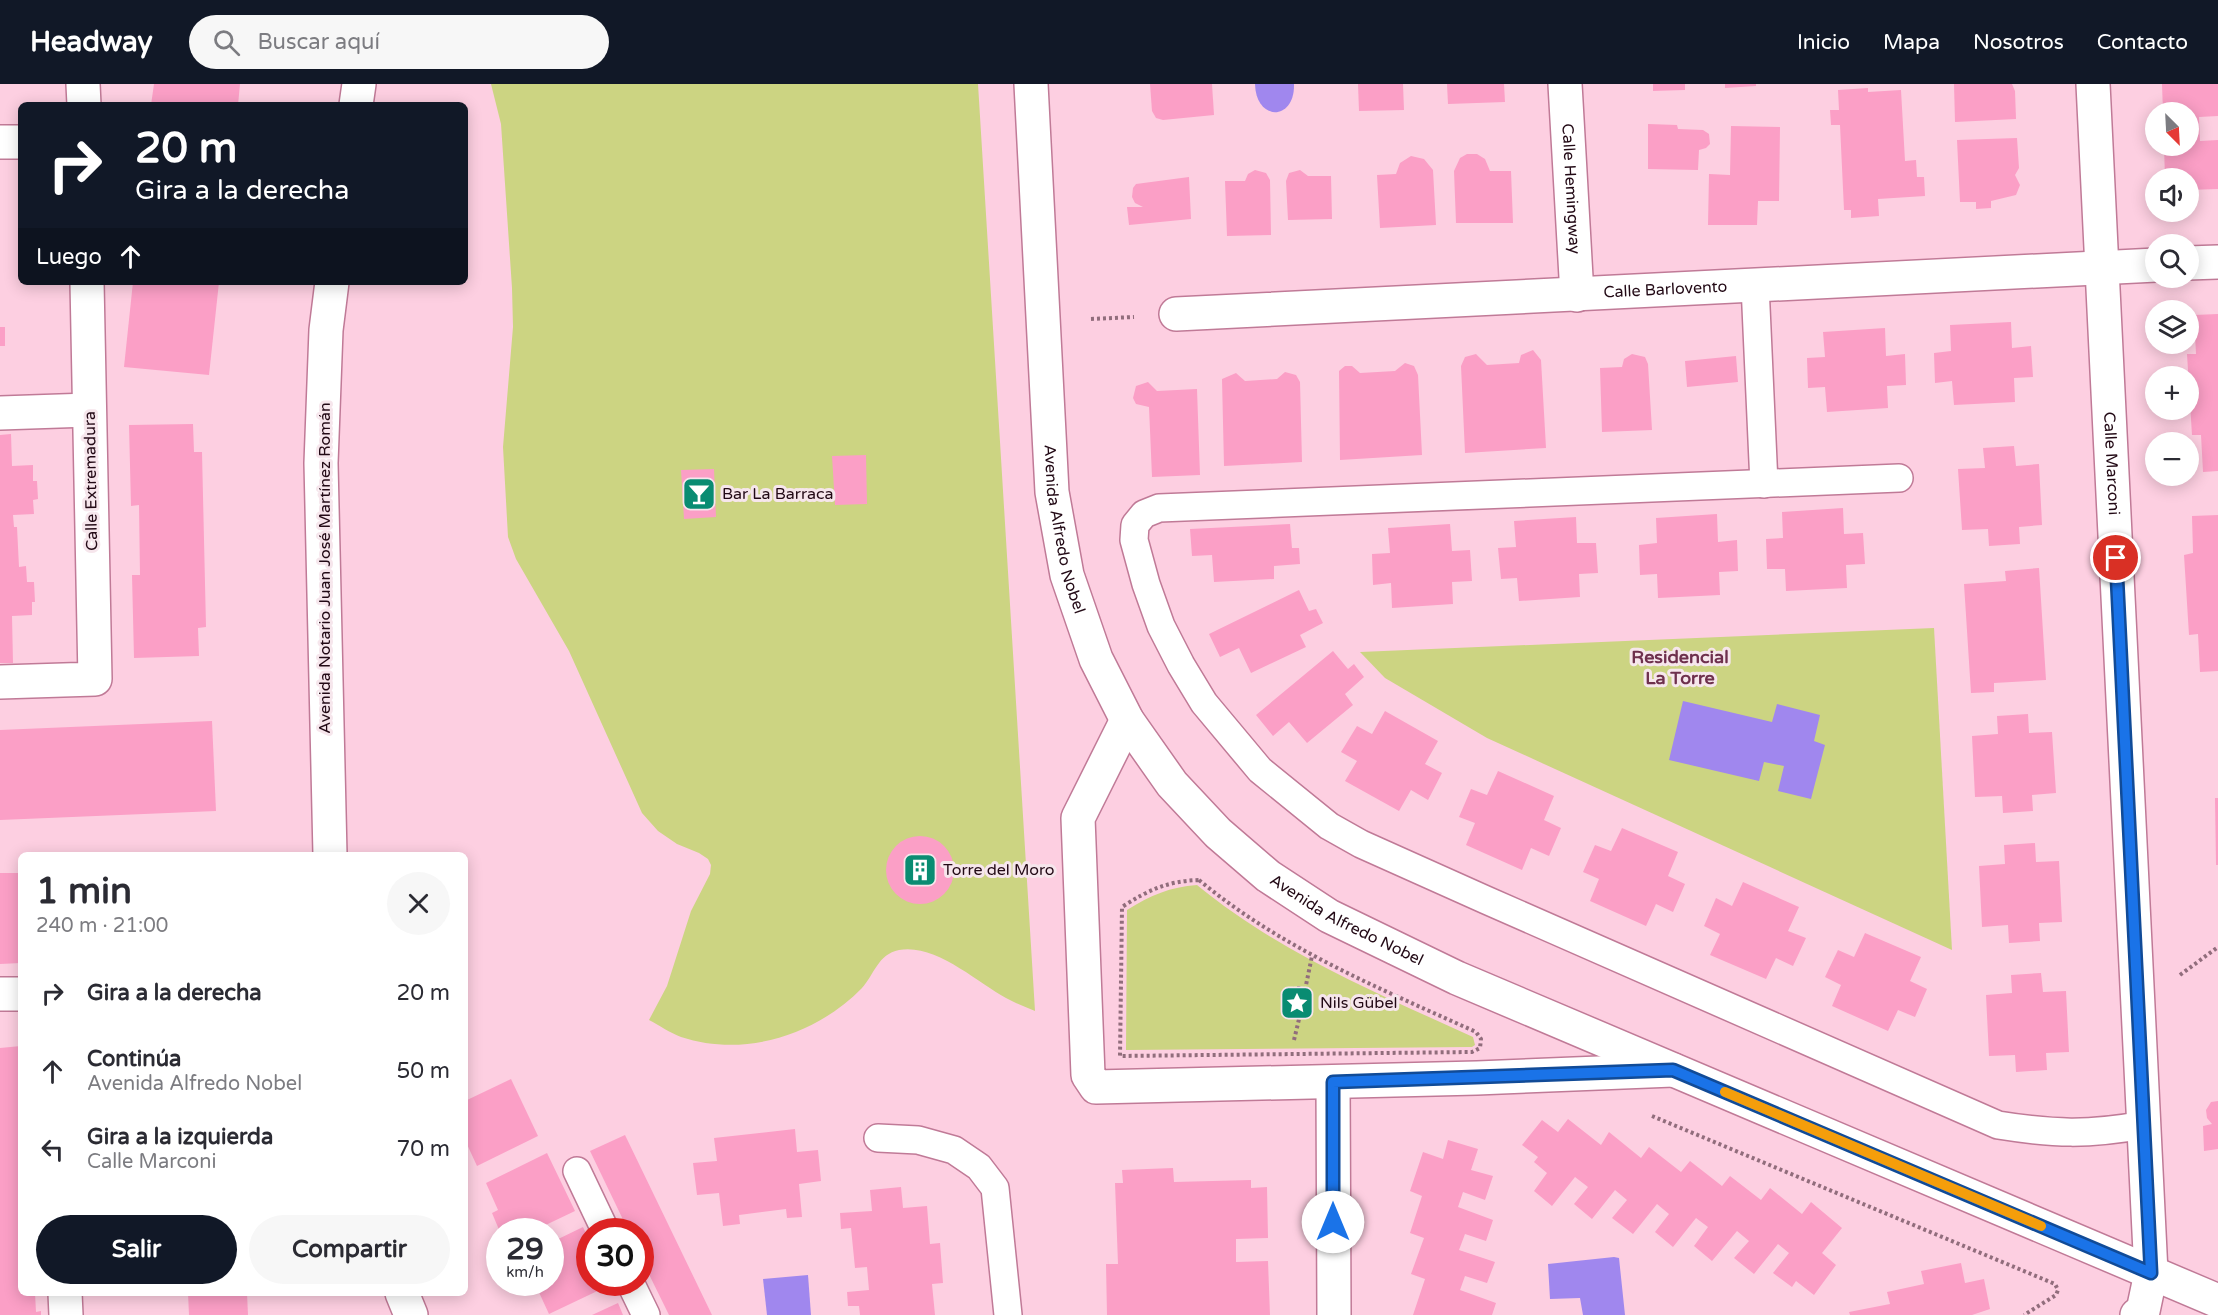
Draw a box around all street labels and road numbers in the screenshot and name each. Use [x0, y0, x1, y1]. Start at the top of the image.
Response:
street label: Calle Hemingway [1557, 123, 1585, 255]
street label: Calle Barlovento [1603, 276, 1728, 303]
street label: Avenida Notario Juan José Martínez Román [315, 402, 335, 734]
street label: Calle Extremadura [80, 411, 102, 551]
street label: Calle Marconi [2099, 411, 2124, 516]
street label: Avenida Alfredo Nobel [1040, 444, 1090, 616]
street label: Avenida Alfredo Nobel [1266, 870, 1427, 970]

